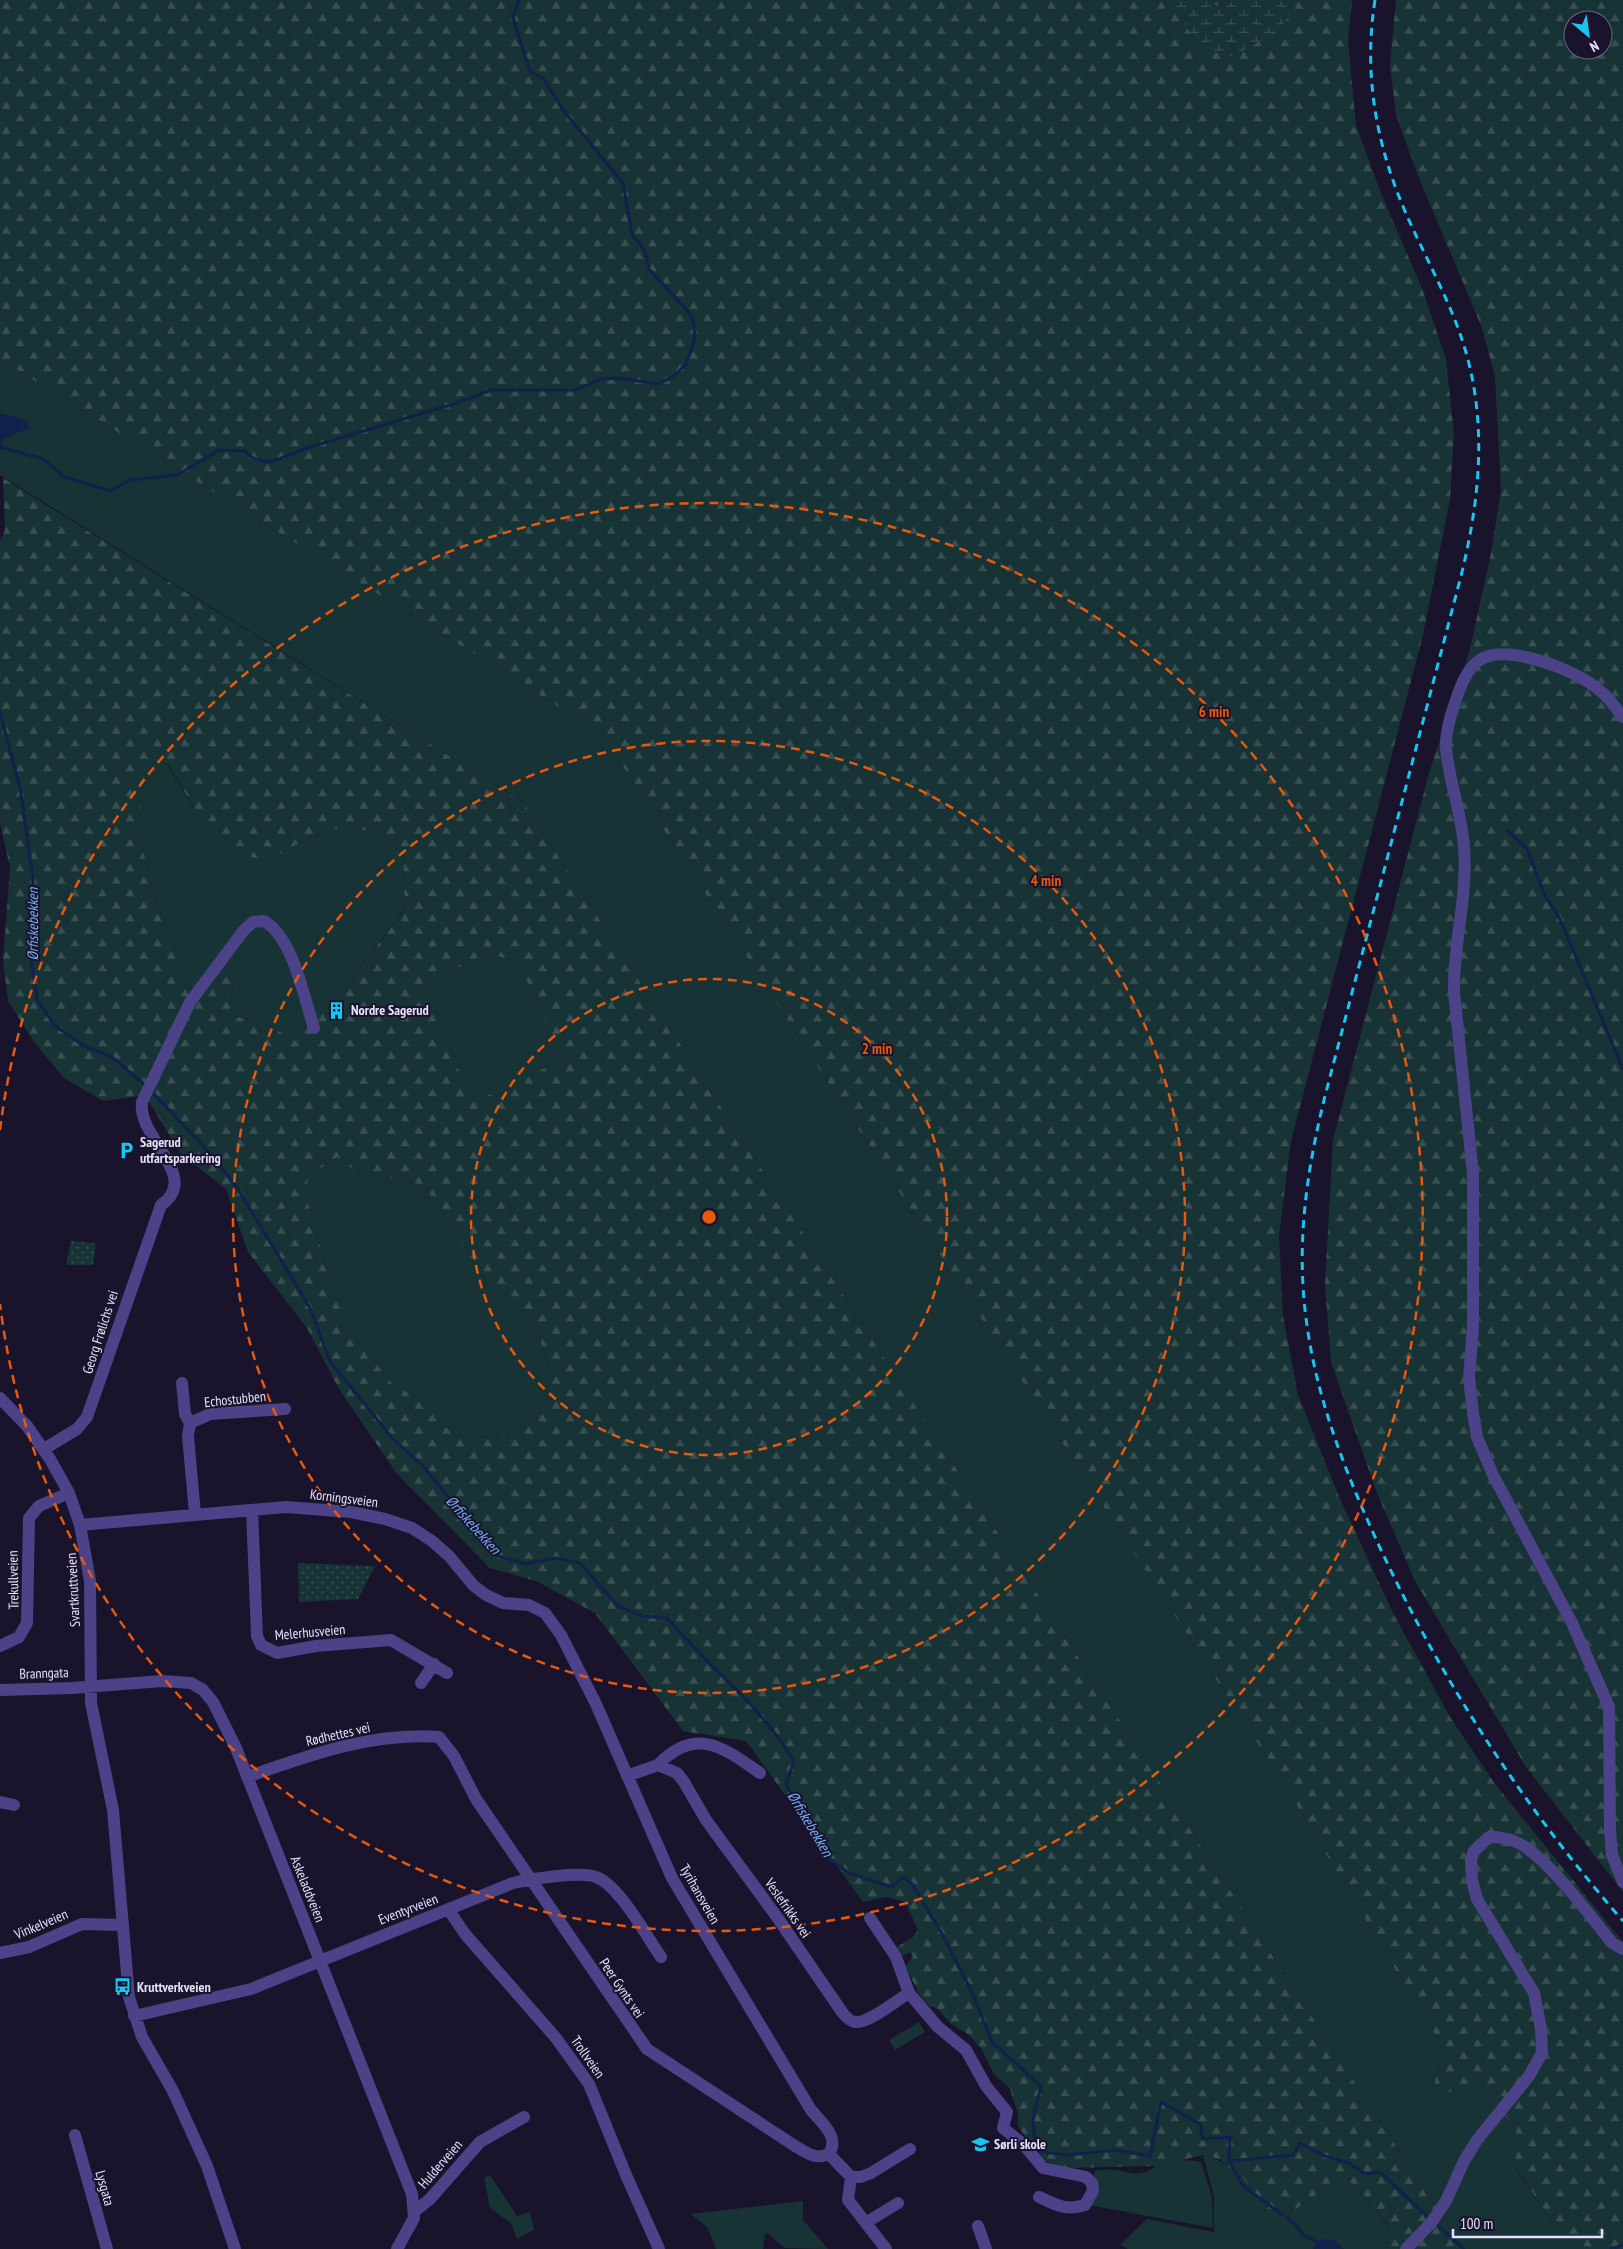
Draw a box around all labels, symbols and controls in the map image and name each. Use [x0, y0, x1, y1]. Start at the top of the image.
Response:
north arrow [1563, 10, 1613, 60]
text: N [1587, 37, 1602, 56]
text: 6 min [1199, 702, 1229, 721]
text: 4 min [1031, 871, 1061, 890]
water label: Ørfiskebekken [23, 886, 42, 960]
building icon: Nordre Sagerud [327, 1000, 347, 1020]
place label: Nordre Sagerud [351, 1001, 429, 1019]
text: 2 min [862, 1039, 892, 1058]
place label: Sagerud utfartsparkering [140, 1133, 221, 1167]
parking icon: Sagerud utfartsparkering [116, 1140, 136, 1160]
centre of rings [700, 1208, 718, 1226]
street label: Georg Frølichs vei [78, 1288, 122, 1376]
street label: Echostubben [203, 1387, 267, 1411]
street label: Korningsveien [309, 1485, 379, 1511]
water label: Ørfiskebekken [442, 1491, 506, 1559]
street label: Trekullveien [3, 1550, 23, 1610]
street label: Svartkruttveien [62, 1552, 84, 1628]
street label: Melerhusveien [274, 1620, 346, 1644]
street label: Branngata [19, 1663, 69, 1683]
street label: Rødhettes vei [304, 1718, 372, 1750]
water label: Ørfiskebekken [784, 1788, 838, 1861]
street label: Askeladdveien [287, 1853, 329, 1925]
street label: Tyrihansveien [676, 1861, 724, 1927]
street label: Veslefrikks vei [760, 1874, 815, 1941]
street label: Eventyrveien [376, 1889, 440, 1929]
street label: Vinkelveien [11, 1905, 70, 1944]
street label: Peer Gynts vei [595, 1955, 649, 2021]
bus stop icon: Kruttverkveien [113, 1977, 133, 1997]
place label: Kruttverkveien [137, 1978, 211, 1996]
street label: Trollveien [567, 2032, 609, 2082]
school or university icon: Sørli skole [970, 2134, 990, 2154]
place label: Sørli skole [994, 2135, 1046, 2153]
street label: Hulderveien [414, 2136, 466, 2192]
street label: Lysgata [91, 2168, 119, 2208]
scale bar [1453, 2206, 1602, 2238]
text: 100 m [1460, 2214, 1493, 2233]

